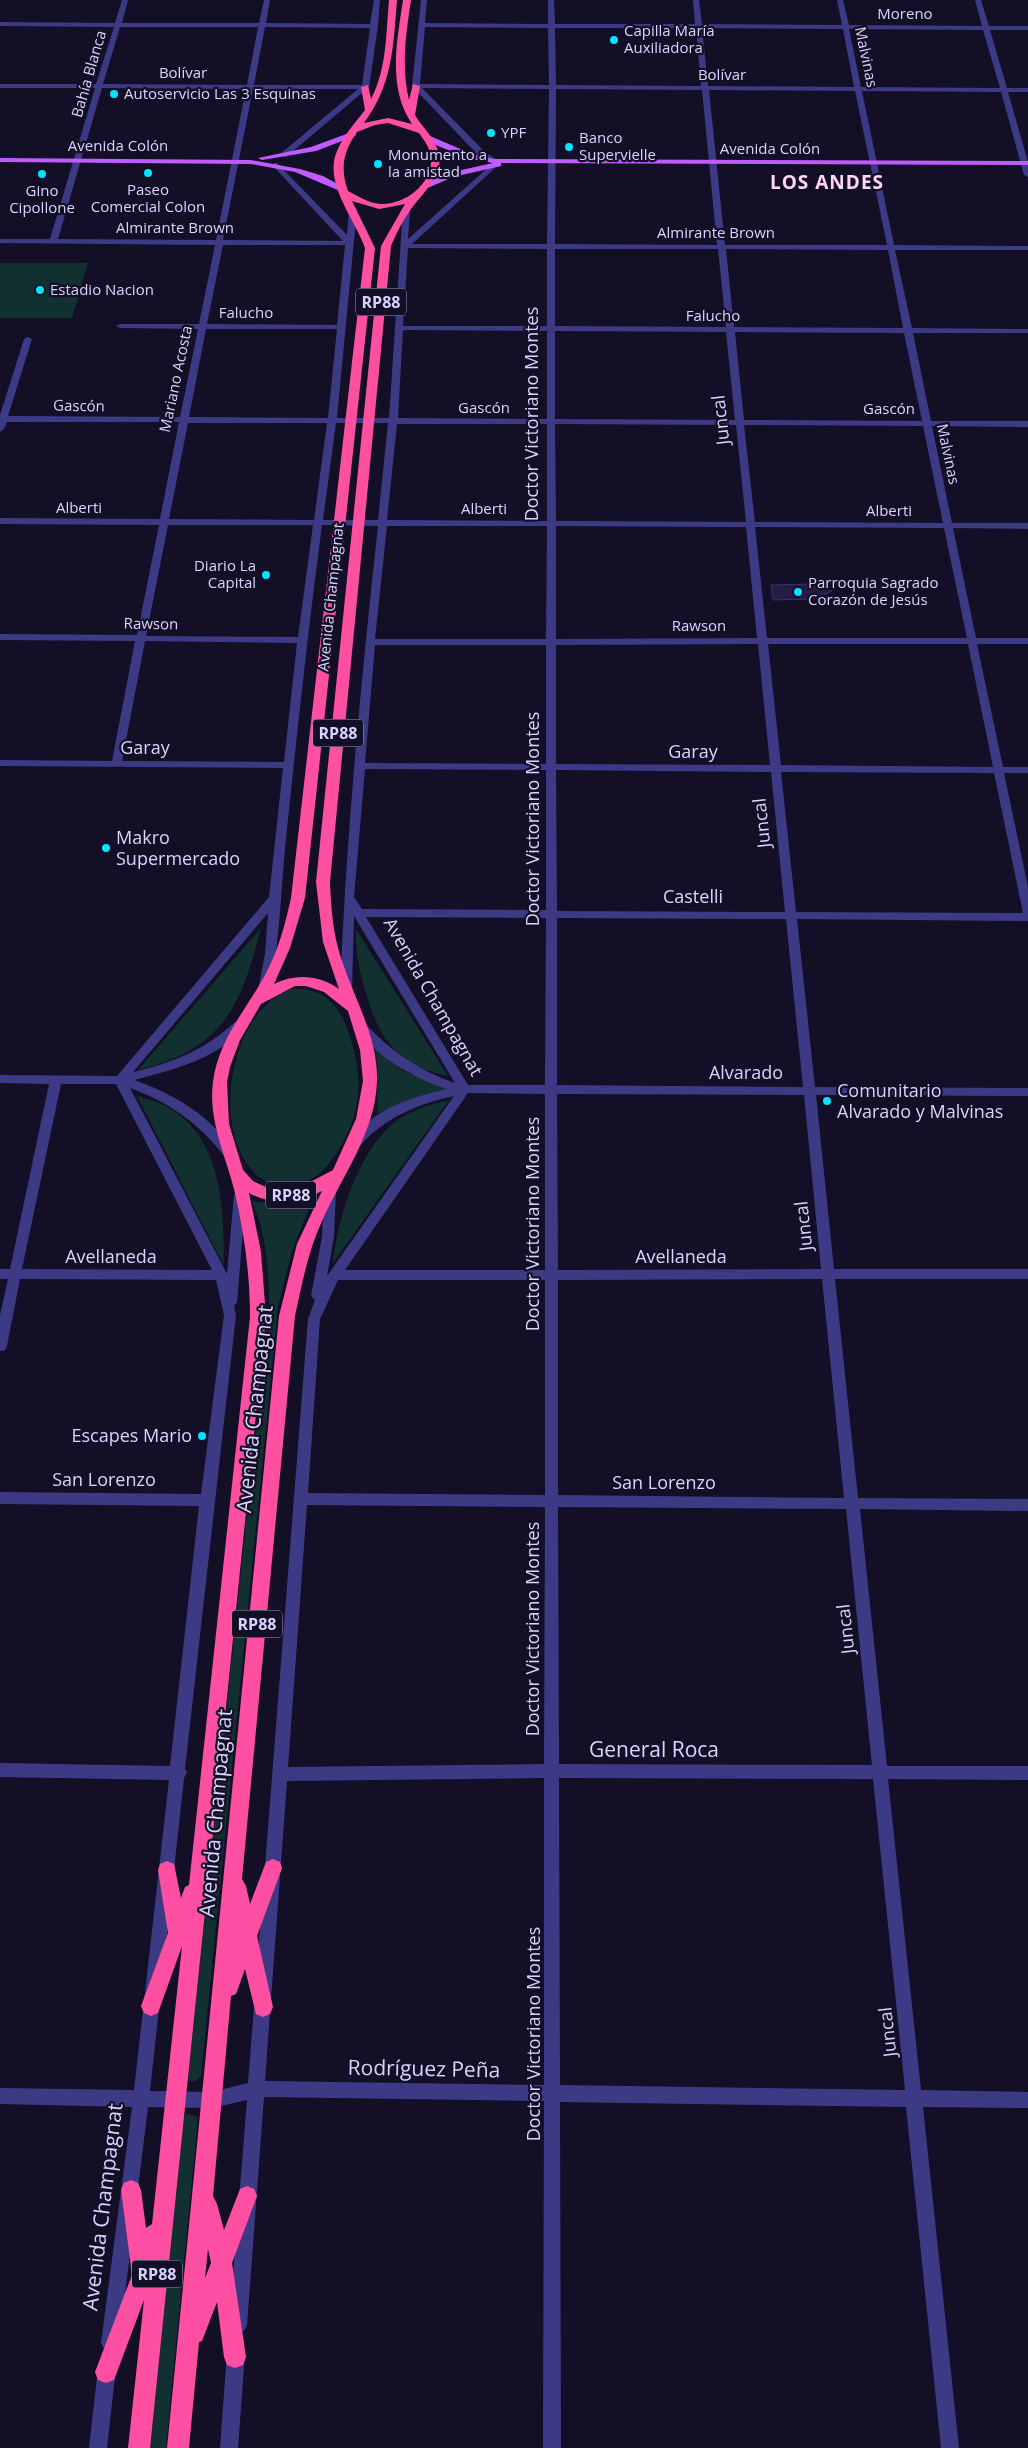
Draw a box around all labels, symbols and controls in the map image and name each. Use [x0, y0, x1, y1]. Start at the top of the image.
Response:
street label: Moreno [877, 3, 933, 23]
place label: Capilla María Auxiliadora [624, 20, 715, 57]
street label: Malvinas [851, 25, 883, 89]
street label: Bahía Blanca [66, 28, 110, 120]
marker: Capilla María Auxiliadora [608, 34, 620, 46]
street label: Bolívar [159, 62, 207, 82]
street label: Bolívar [698, 64, 746, 84]
place label: Autoservicio Las 3 Esquinas [124, 83, 316, 103]
marker: Autoservicio Las 3 Esquinas [108, 88, 120, 100]
place label: YPF [501, 122, 526, 142]
marker: YPF [485, 127, 497, 139]
place label: Banco Supervielle [579, 127, 656, 164]
street label: Avenida Colón [68, 135, 168, 155]
street label: Avenida Colón [720, 138, 820, 158]
marker: Banco Supervielle [563, 141, 575, 153]
place label: Monumento a la amistad [388, 144, 487, 181]
marker: Monumento a la amistad [372, 158, 384, 170]
marker: Paseo Comercial Colon [142, 167, 154, 179]
marker: Gino Cipollone [36, 168, 48, 180]
district label: LOS ANDES [770, 169, 884, 195]
place label: Paseo Comercial Colon [91, 179, 205, 216]
place label: Gino Cipollone [9, 180, 75, 217]
street label: Almirante Brown [116, 217, 234, 237]
street label: Almirante Brown [657, 222, 775, 242]
place label: Estadio Nacion [50, 279, 154, 299]
marker: Estadio Nacion [34, 284, 46, 296]
road number: RP88 [356, 288, 406, 316]
street label: Falucho [219, 302, 273, 322]
street label: Falucho [686, 305, 740, 325]
street label: Doctor Victoriano Montes [519, 307, 543, 521]
street label: Mariano Acosta [154, 324, 196, 434]
street label: Juncal [705, 394, 735, 448]
street label: Gascón [53, 395, 105, 415]
street label: Gascón [458, 397, 510, 417]
street label: Gascón [863, 398, 915, 418]
street label: Malvinas [933, 422, 965, 486]
street label: Alberti [56, 497, 102, 517]
street label: Alberti [461, 498, 507, 518]
street label: Alberti [866, 500, 912, 520]
street label: Avenida Champagnat [312, 522, 348, 672]
place label: Diario La Capital [194, 555, 256, 592]
marker: Diario La Capital [260, 569, 272, 581]
place label: Parroquia Sagrado Corazón de Jesús [808, 572, 938, 609]
marker: Parroquia Sagrado Corazón de Jesús [792, 586, 804, 598]
street label: Rawson [124, 613, 178, 633]
street label: Rawson [672, 615, 726, 635]
street label: Doctor Victoriano Montes [520, 712, 544, 926]
road number: RP88 [313, 720, 363, 746]
street label: Garay [120, 735, 171, 759]
street label: Garay [668, 739, 719, 763]
street label: Juncal [746, 797, 776, 851]
place label: Makro Supermercado [116, 825, 240, 870]
marker: Makro Supermercado [100, 842, 112, 854]
street label: Castelli [663, 884, 723, 908]
street label: Avenida Champagnat [379, 913, 489, 1080]
street label: Alvarado [709, 1060, 783, 1084]
place label: Comunitario Alvarado y Malvinas [837, 1078, 1003, 1123]
marker: Comunitario Alvarado y Malvinas [821, 1095, 833, 1107]
street label: Doctor Victoriano Montes [520, 1117, 544, 1331]
road number: RP88 [266, 1182, 316, 1208]
street label: Juncal [788, 1200, 818, 1254]
street label: Avellaneda [65, 1244, 157, 1268]
street label: Avellaneda [635, 1244, 727, 1268]
street label: Avenida Champagnat [229, 1304, 279, 1514]
place label: Escapes Mario [72, 1423, 192, 1447]
marker: Escapes Mario [196, 1430, 208, 1442]
street label: San Lorenzo [52, 1467, 156, 1491]
street label: San Lorenzo [612, 1470, 716, 1494]
street label: Doctor Victoriano Montes [520, 1522, 544, 1736]
street label: Juncal [830, 1603, 860, 1657]
road number: RP88 [232, 1610, 282, 1638]
street label: Avenida Champagnat [192, 1708, 238, 1918]
street label: General Roca [589, 1735, 719, 1763]
street label: Doctor Victoriano Montes [521, 1927, 545, 2141]
street label: Juncal [872, 2006, 902, 2060]
street label: Rodríguez Peña [347, 2053, 501, 2083]
street label: Avenida Champagnat [75, 2102, 129, 2312]
road number: RP88 [132, 2260, 182, 2288]

